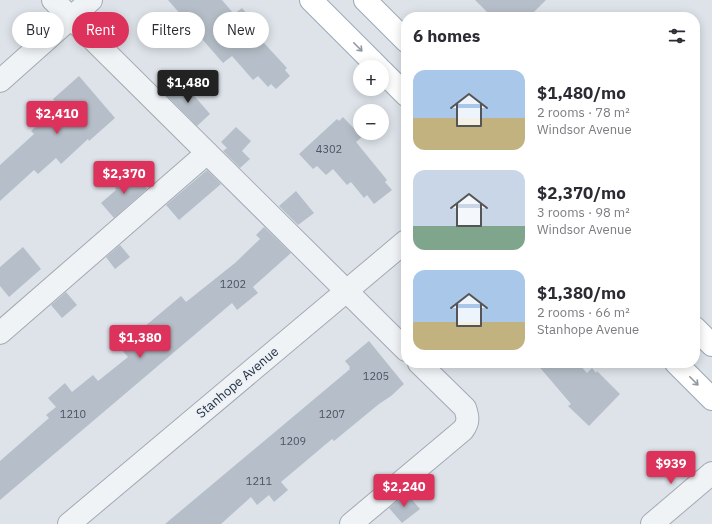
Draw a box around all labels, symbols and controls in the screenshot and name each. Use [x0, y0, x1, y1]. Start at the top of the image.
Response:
chip: Buy [12, 12, 64, 48]
chip: Rent [72, 12, 129, 48]
chip: Filters [137, 12, 205, 48]
chip: New [213, 12, 269, 48]
text: 6 homes [413, 25, 480, 47]
icon: filters [666, 25, 688, 47]
one-way arrow [353, 42, 363, 52]
map controls [353, 60, 389, 140]
button: + [353, 60, 389, 96]
pin: $1,480 [155, 70, 221, 104]
text: $1,480 [166, 74, 210, 91]
text: $1,480/mo [537, 82, 626, 104]
icon: home [445, 86, 493, 134]
pin: $2,410 [24, 101, 90, 135]
button: − [353, 104, 389, 140]
text: 2 rooms · 78 m² [537, 104, 630, 121]
text: $2,410 [35, 105, 79, 122]
text: Windsor Avenue [537, 121, 632, 138]
house number: 4302 [316, 142, 342, 156]
pin: $2,370 [91, 161, 157, 195]
text: $2,370 [102, 165, 146, 182]
text: $2,370/mo [537, 182, 626, 204]
icon: home [445, 186, 493, 234]
text: 3 rooms · 98 m² [537, 204, 630, 221]
text: Windsor Avenue [537, 221, 632, 238]
house number: 1202 [220, 277, 246, 291]
text: $1,380/mo [537, 282, 626, 304]
icon: home [445, 286, 493, 334]
text: 2 rooms · 66 m² [537, 304, 630, 321]
text: Stanhope Avenue [537, 321, 639, 338]
pin: $1,380 [107, 325, 173, 359]
text: $1,380 [118, 329, 162, 346]
street label: Stanhope Avenue [193, 343, 282, 422]
house number: 1205 [363, 369, 389, 383]
one-way arrow [689, 376, 699, 386]
house number: 1210 [60, 407, 86, 421]
house number: 1207 [319, 407, 345, 421]
house number: 1209 [280, 434, 306, 448]
pin: $939 [647, 451, 695, 485]
text: $939 [655, 455, 687, 472]
house number: 1211 [246, 474, 273, 488]
pin: $2,240 [371, 474, 437, 508]
text: $2,240 [382, 478, 426, 495]

